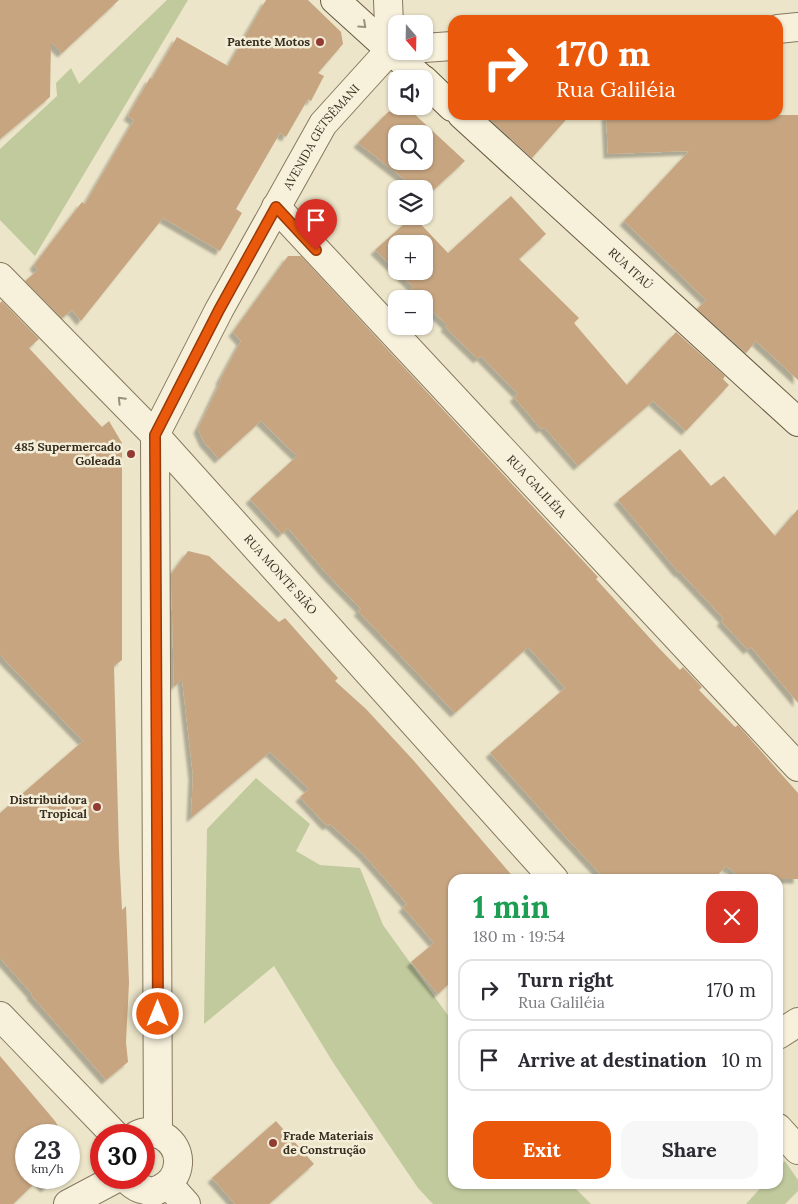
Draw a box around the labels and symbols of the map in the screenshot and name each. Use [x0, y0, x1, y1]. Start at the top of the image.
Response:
north arrow [388, 15, 432, 60]
one-way arrow [357, 19, 366, 28]
place label: Patente Motos [227, 34, 310, 49]
marker: Patente Motos [314, 36, 326, 48]
street label: AVENIDA GETSÊMANI [279, 81, 362, 193]
pin [295, 199, 337, 250]
street label: RUA ITAÚ [605, 244, 656, 292]
one-way arrow [117, 397, 126, 406]
place label: 485 Supermercado Goleada [14, 439, 122, 468]
marker: 485 Supermercado Goleada [125, 448, 137, 460]
street label: RUA GALILÉIA [504, 452, 570, 521]
street label: RUA MONTE SIÃO [241, 531, 321, 617]
place label: Distribuidora Tropical [9, 792, 88, 821]
marker: Distribuidora Tropical [91, 801, 103, 813]
position arrow [131, 987, 183, 1039]
speed limit sign: 30 [90, 1124, 155, 1189]
place label: Frade Materiais de Construção [283, 1128, 374, 1157]
marker: Frade Materiais de Construção [267, 1137, 279, 1149]

